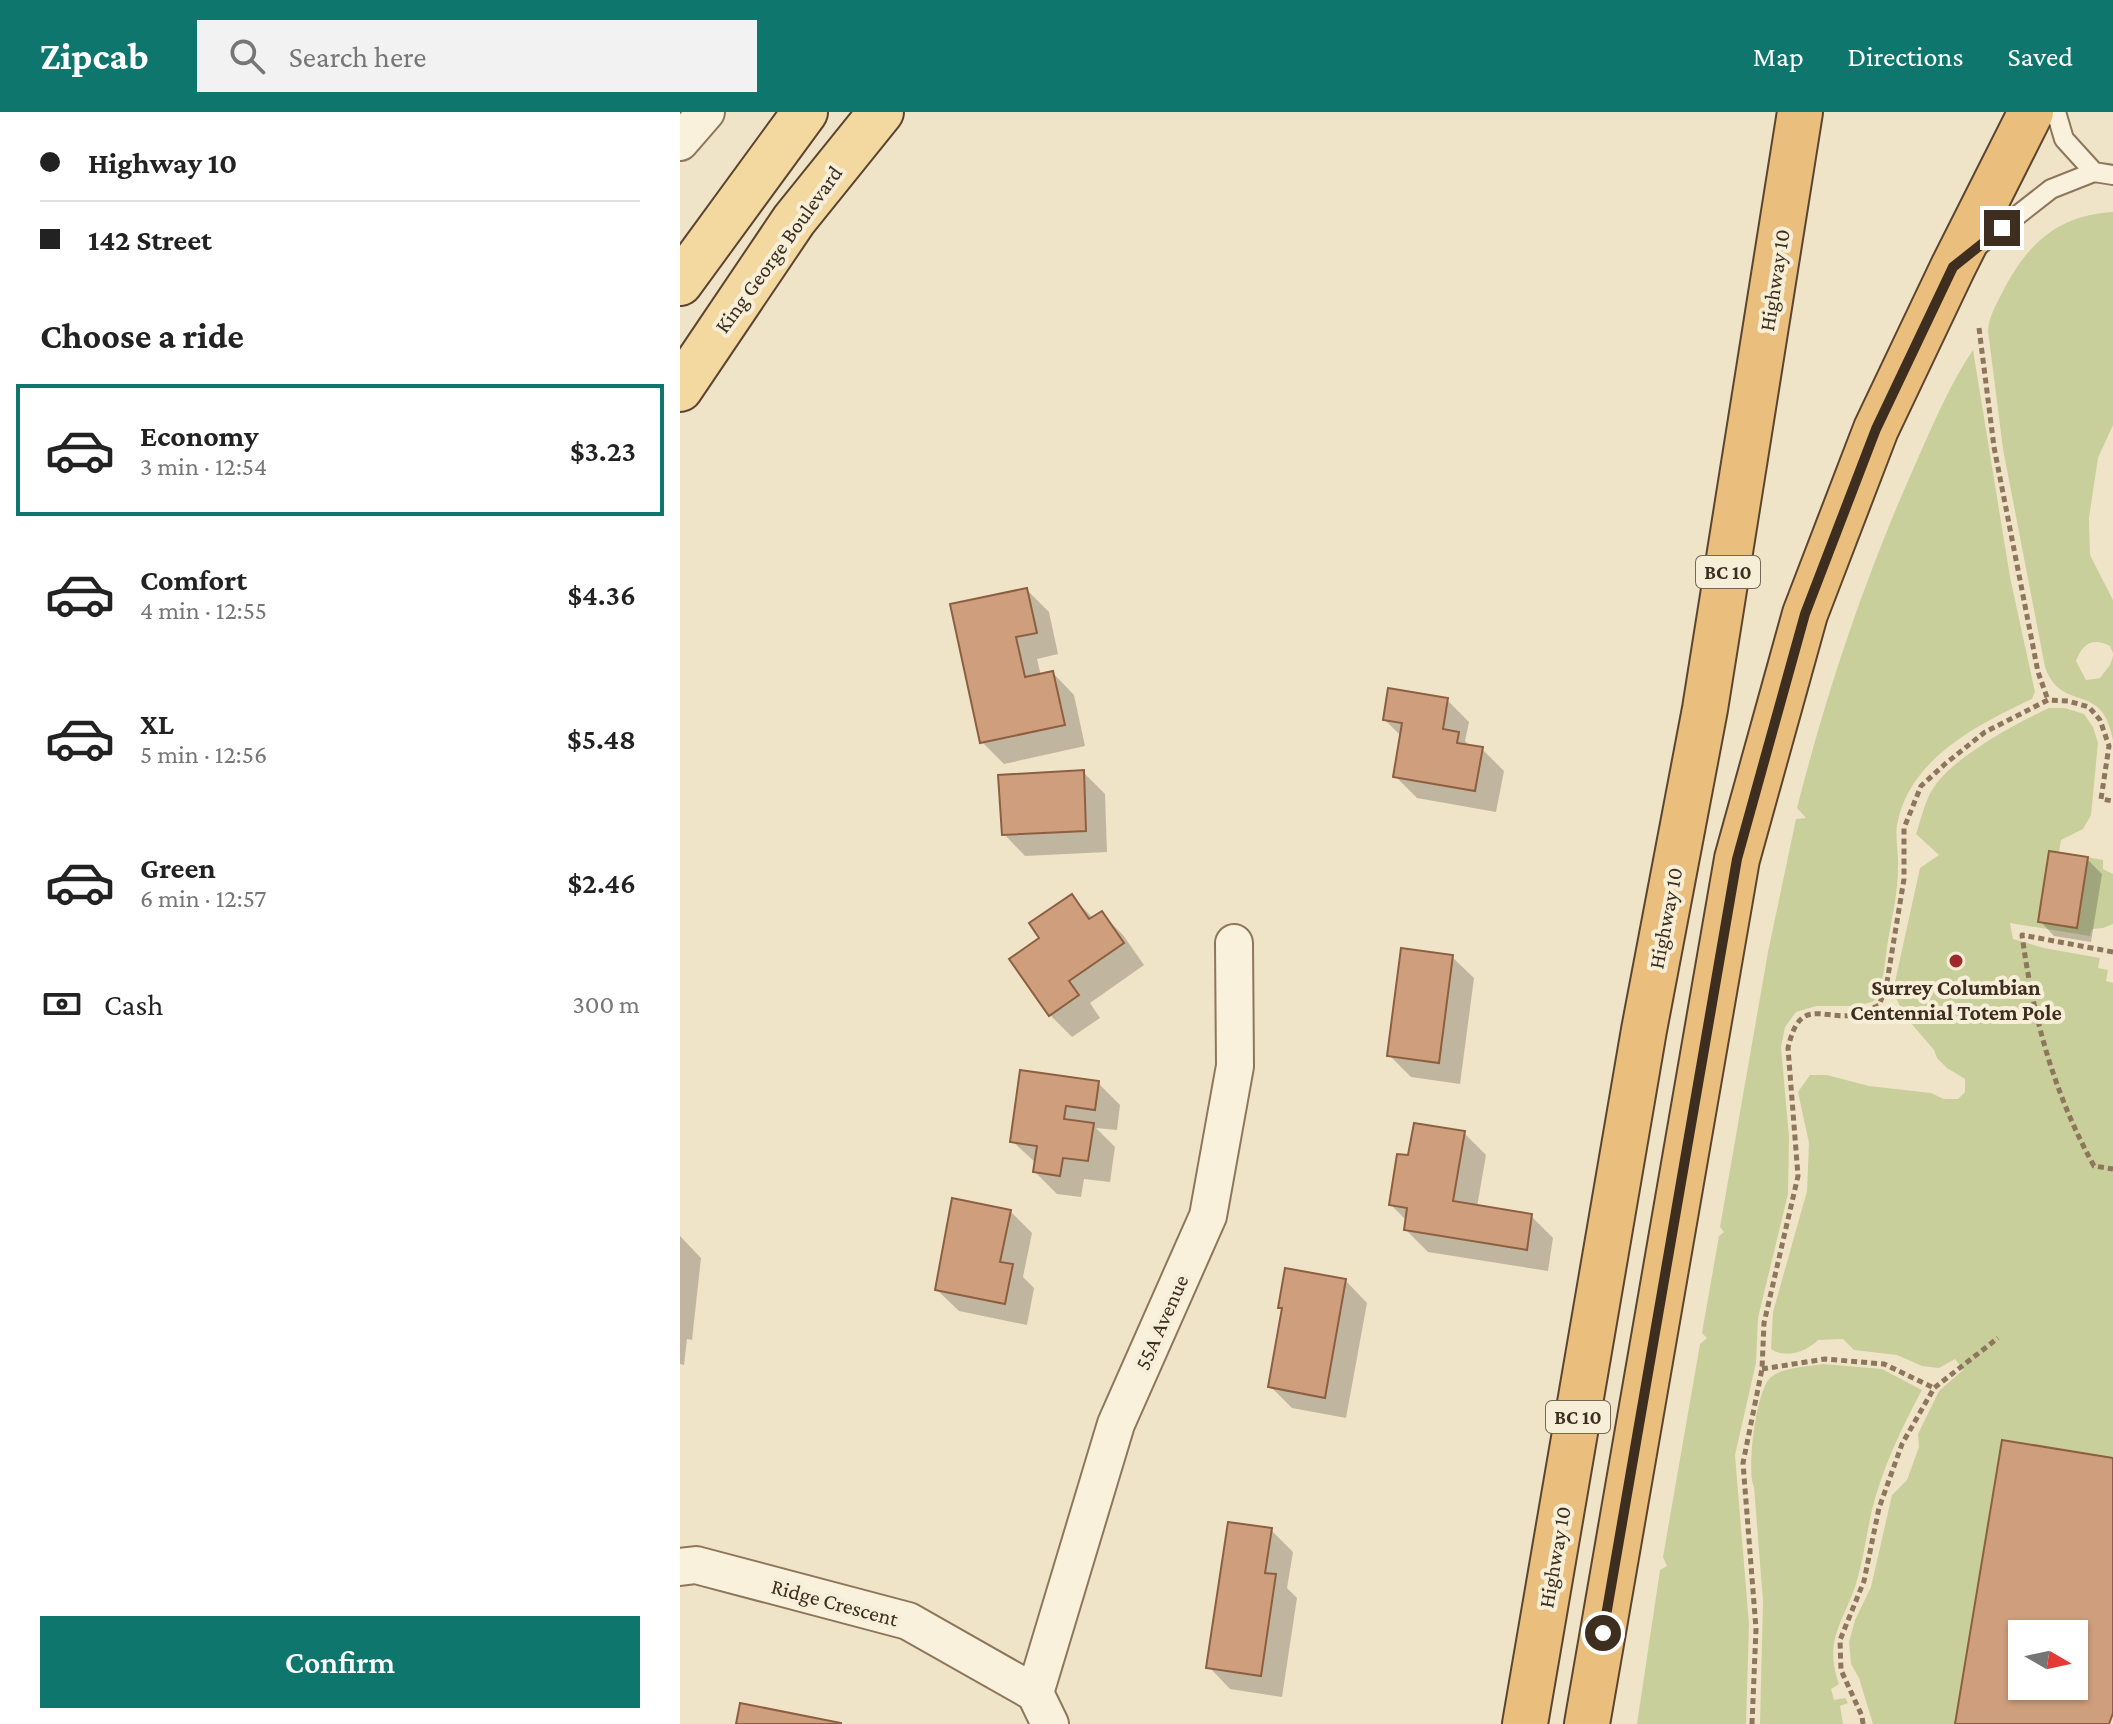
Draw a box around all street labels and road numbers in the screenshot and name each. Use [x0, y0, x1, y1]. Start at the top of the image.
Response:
street label: King George Boulevard [709, 161, 848, 338]
street label: Highway 10 [1754, 227, 1795, 333]
road number: BC 10 [1696, 556, 1760, 588]
street label: Highway 10 [1643, 865, 1688, 971]
street label: 55A Avenue [1129, 1271, 1194, 1374]
road number: BC 10 [1546, 1401, 1610, 1433]
street label: Highway 10 [1533, 1504, 1576, 1610]
street label: Ridge Crescent [769, 1574, 902, 1632]

